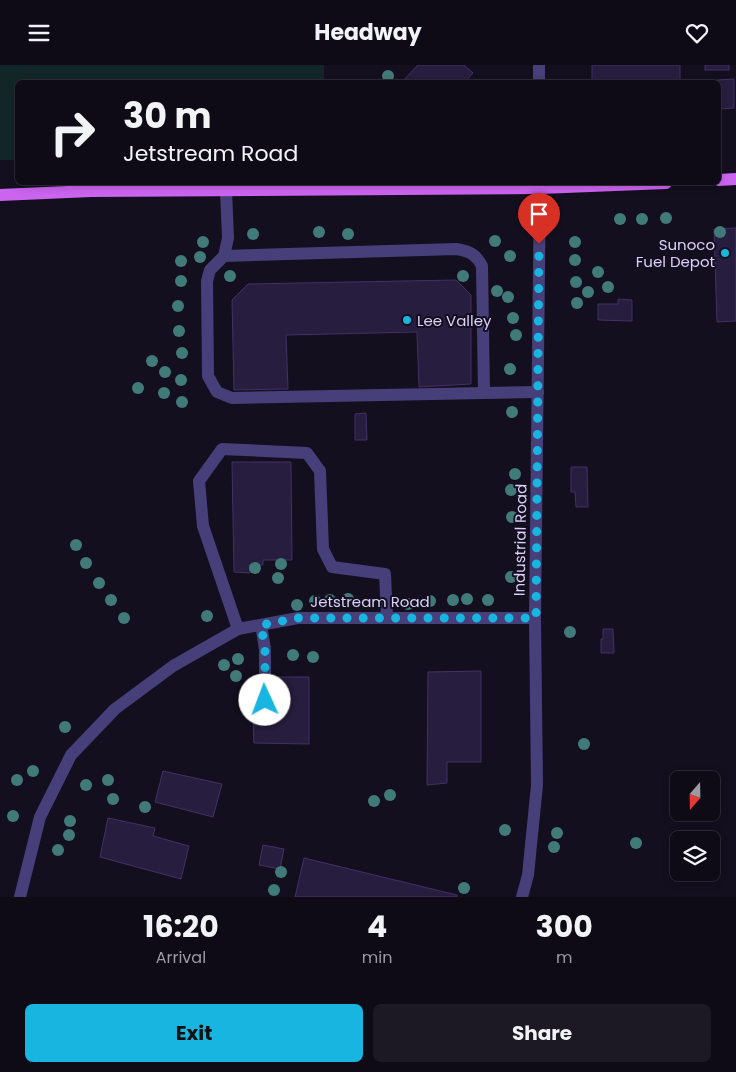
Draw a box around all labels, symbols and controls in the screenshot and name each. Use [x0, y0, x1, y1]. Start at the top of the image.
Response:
text: Headway [314, 17, 422, 48]
icon: menu [25, 19, 53, 47]
icon: heart [683, 19, 711, 47]
text: 30 m [123, 91, 211, 140]
icon: right [40, 100, 105, 165]
text: Jetstream Road [123, 138, 298, 169]
pin [518, 193, 560, 244]
icon: arrive [525, 200, 553, 228]
place label: Sunoco Fuel Depot [636, 234, 715, 272]
marker: Sunoco Fuel Depot [719, 247, 731, 259]
place label: Lee Valley [417, 310, 492, 331]
marker: Lee Valley [401, 314, 413, 326]
street label: Industrial Road [509, 484, 531, 596]
street label: Jetstream Road [310, 591, 430, 612]
position arrow [238, 673, 290, 725]
north arrow [670, 771, 720, 821]
map controls [670, 771, 720, 881]
button: layers [670, 831, 720, 881]
text: 16:20 [143, 905, 219, 948]
text: 4 [367, 905, 387, 948]
text: 300 [536, 905, 593, 948]
text: Arrival [156, 946, 206, 969]
text: min [362, 946, 392, 969]
text: m [556, 946, 572, 969]
button: Exit [25, 1004, 363, 1062]
button: Share [373, 1004, 711, 1062]

